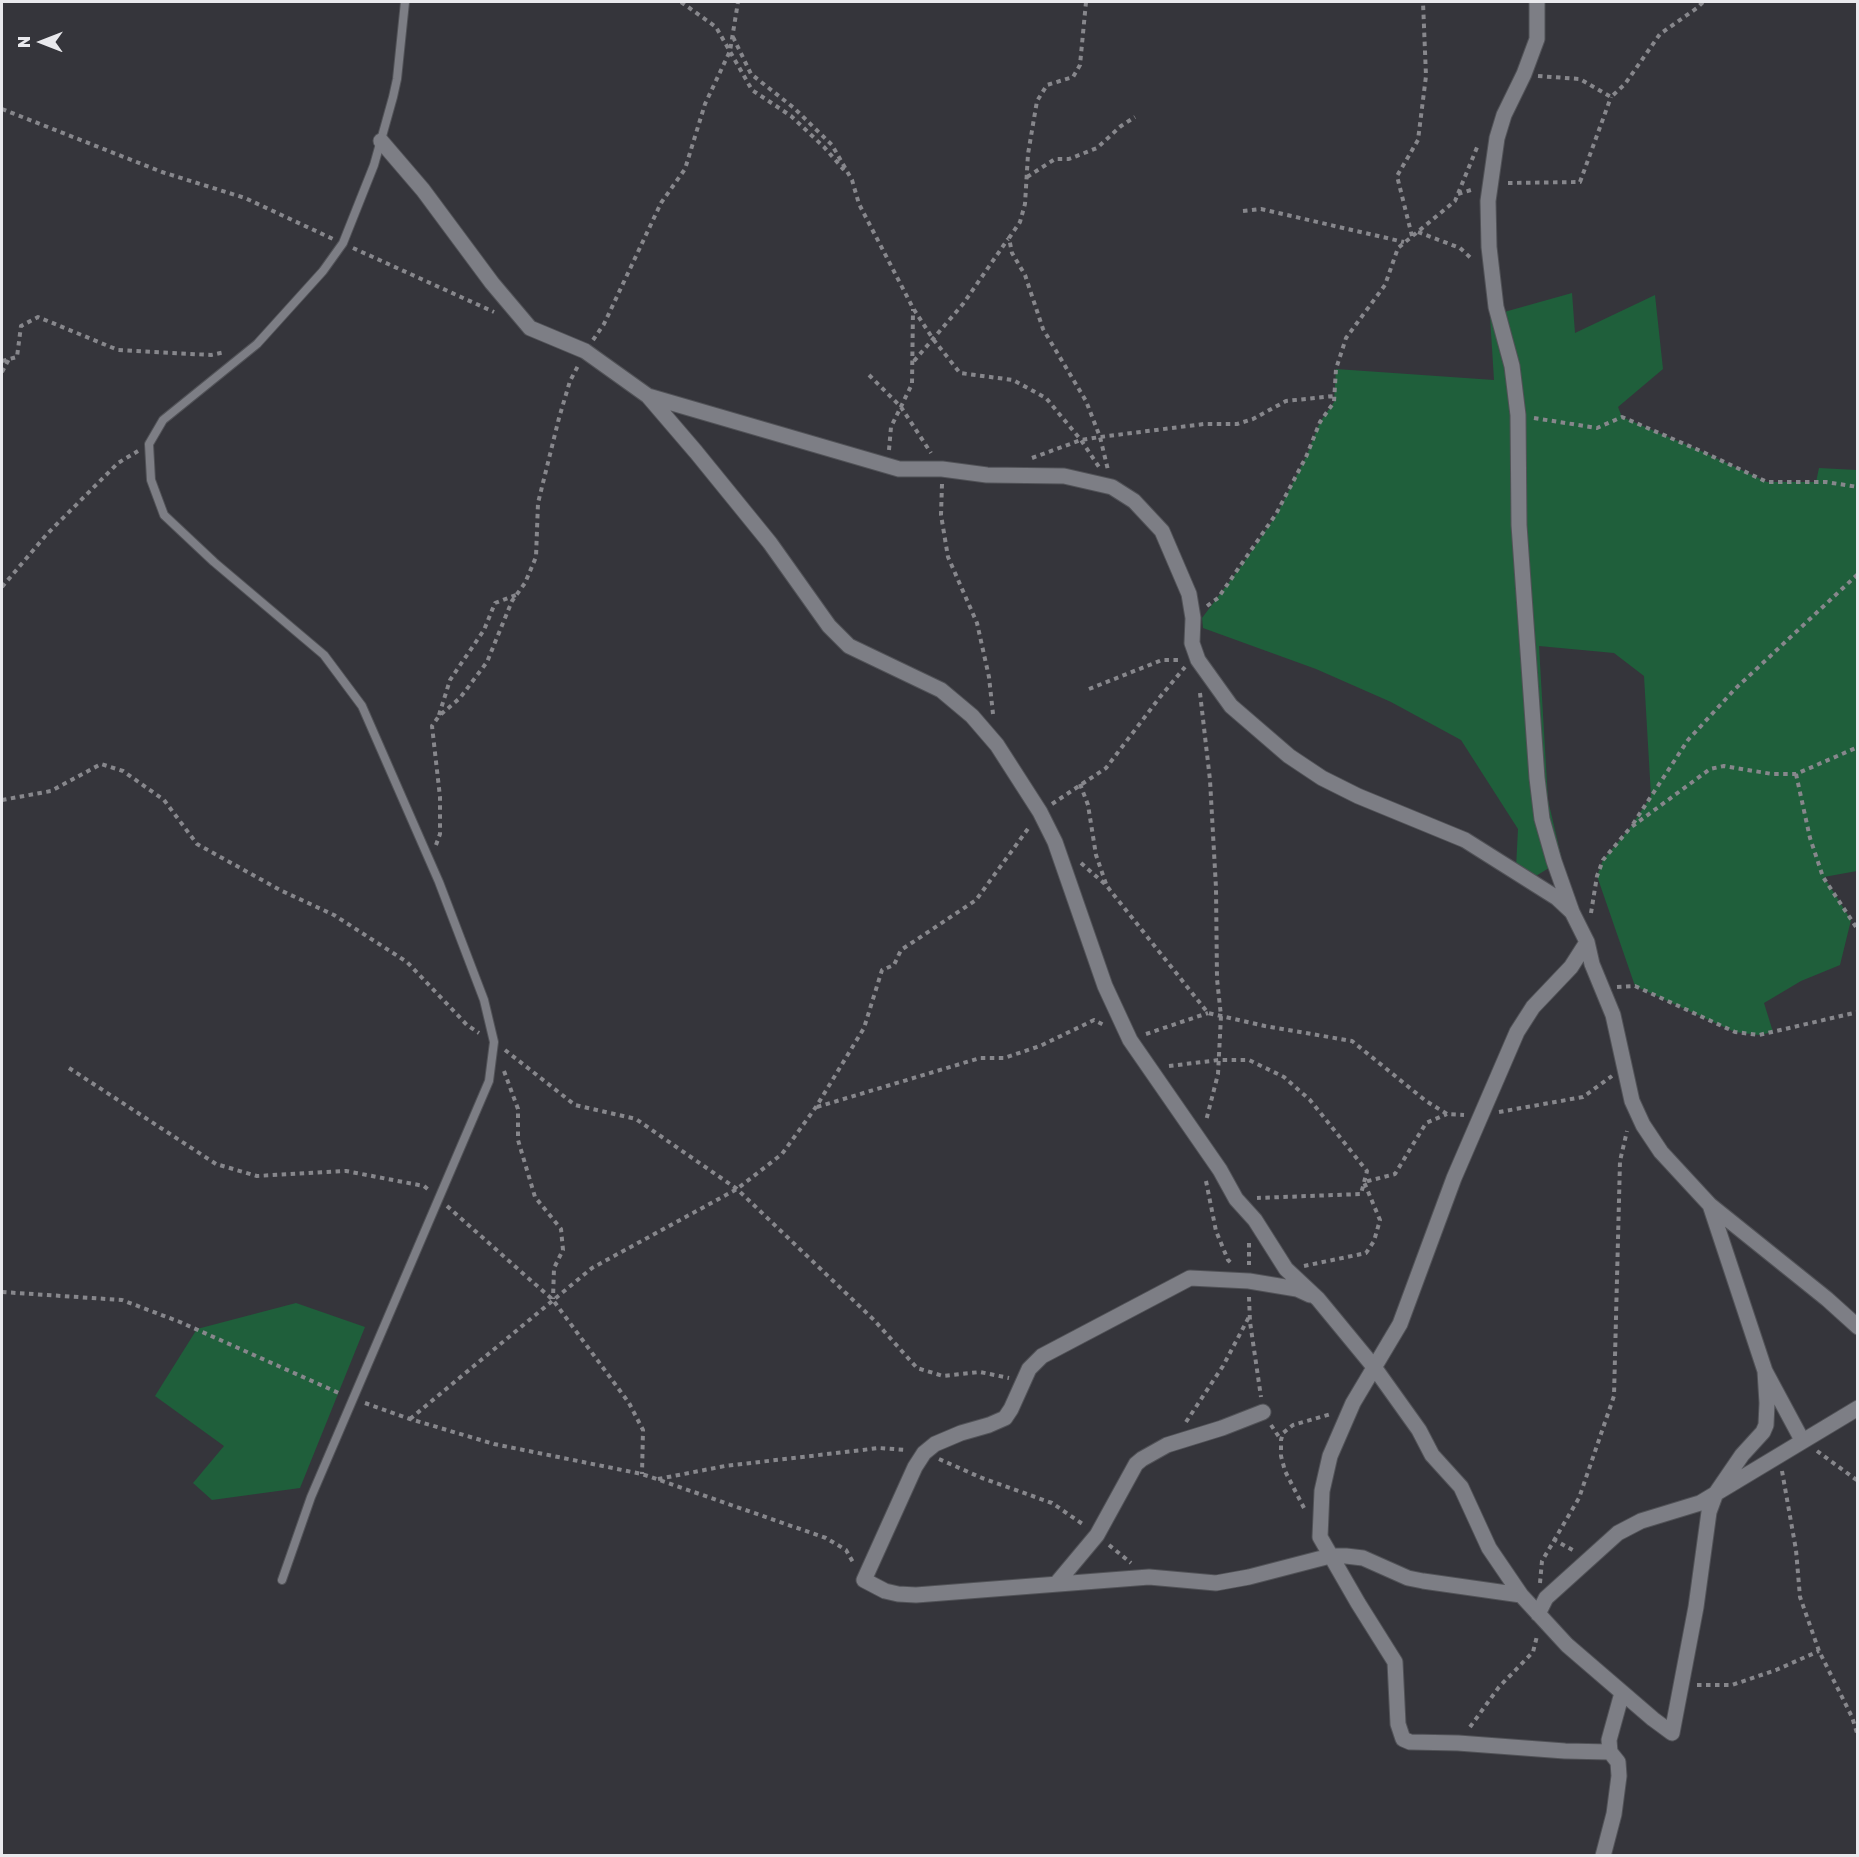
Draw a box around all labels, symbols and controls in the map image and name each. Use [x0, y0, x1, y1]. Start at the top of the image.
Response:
north arrow [12, 12, 72, 72]
text: N [14, 36, 34, 48]

